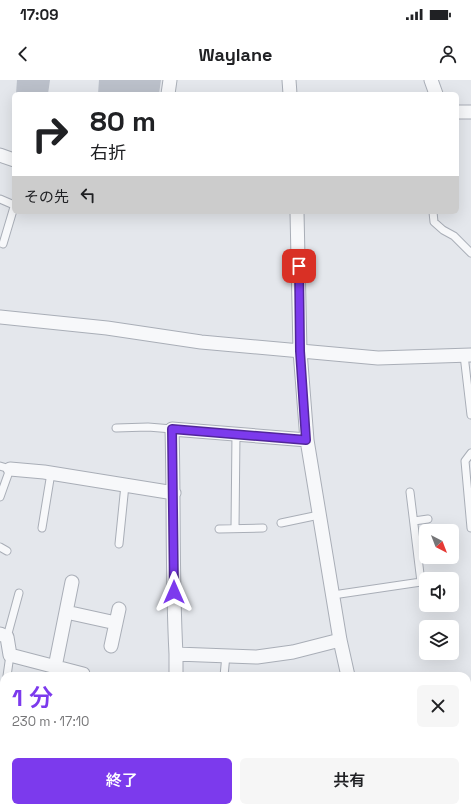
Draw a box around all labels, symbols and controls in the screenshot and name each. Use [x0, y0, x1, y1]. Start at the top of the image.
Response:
text: 17:09 [20, 5, 59, 24]
icon: back [12, 43, 34, 65]
text: Waylane [199, 43, 272, 66]
icon: person [437, 43, 459, 65]
text: 80 m [90, 103, 156, 139]
icon: right [24, 108, 76, 160]
text: 右折 [90, 141, 126, 164]
icon: left [77, 184, 99, 206]
text: その先 [24, 187, 69, 206]
pin [282, 249, 316, 283]
icon: arrive [288, 255, 310, 277]
north arrow [419, 524, 459, 564]
map controls [419, 524, 459, 660]
position arrow [153, 571, 195, 613]
button: sound [419, 572, 459, 612]
button: layers [419, 620, 459, 660]
text: 1 分 [12, 682, 53, 713]
button: close [417, 685, 459, 727]
text: 230 m · 17:10 [12, 713, 89, 730]
button: 終了 [12, 758, 232, 804]
button: 共有 [240, 758, 459, 804]

